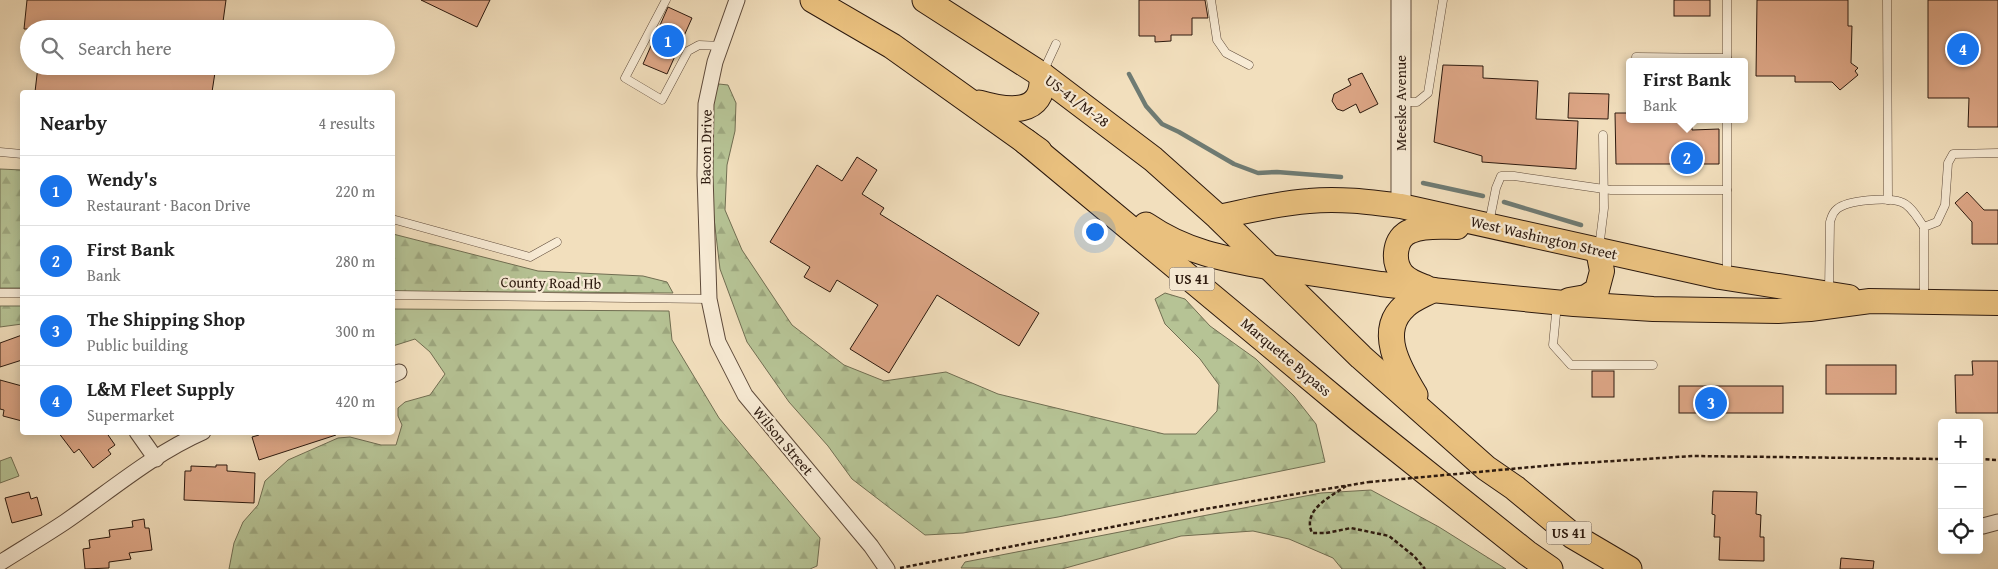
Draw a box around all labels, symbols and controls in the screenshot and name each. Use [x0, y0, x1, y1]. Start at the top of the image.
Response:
search box [20, 20, 395, 75]
pin: 1 [652, 22, 684, 60]
pin: 4 [1947, 30, 1979, 68]
icon: search [38, 34, 66, 62]
text: Search here [78, 34, 172, 62]
street label: Meeske Avenue [1390, 55, 1411, 151]
popup [1626, 58, 1748, 123]
text: First Bank [1643, 65, 1731, 93]
street label: US-41/M-28 [1041, 69, 1114, 132]
text: Bank [1643, 93, 1677, 117]
text: Nearby [40, 107, 107, 138]
street label: Bacon Drive [694, 109, 717, 185]
text: 4 results [318, 111, 375, 135]
pin: 2 [1671, 139, 1703, 177]
text: Wendy's [87, 165, 157, 193]
text: 1 [52, 179, 60, 203]
text: 220 m [335, 179, 375, 203]
text: Restaurant · Bacon Drive [87, 193, 251, 217]
street label: West Washington Street [1469, 210, 1620, 265]
your location [1082, 219, 1108, 245]
text: First Bank [87, 235, 175, 263]
text: 2 [52, 249, 60, 273]
text: 280 m [335, 249, 375, 273]
text: Bank [87, 263, 121, 287]
road number: US 41 [1170, 268, 1214, 290]
street label: County Road Hb [500, 271, 602, 294]
text: The Shipping Shop [87, 305, 245, 333]
street label: Marquette Bypass [1237, 312, 1336, 401]
text: 3 [52, 319, 60, 343]
text: 300 m [335, 319, 375, 343]
text: Public building [87, 333, 188, 357]
text: L&M Fleet Supply [87, 375, 235, 403]
pin: 3 [1695, 384, 1727, 422]
text: 4 [52, 389, 60, 413]
text: 420 m [335, 389, 375, 413]
street label: Wilson Street [748, 402, 819, 480]
text: Supermarket [87, 403, 174, 427]
map controls [1938, 419, 1983, 554]
button: + [1938, 419, 1983, 464]
button: − [1938, 464, 1983, 509]
button: locate [1938, 509, 1983, 554]
road number: US 41 [1546, 522, 1592, 544]

